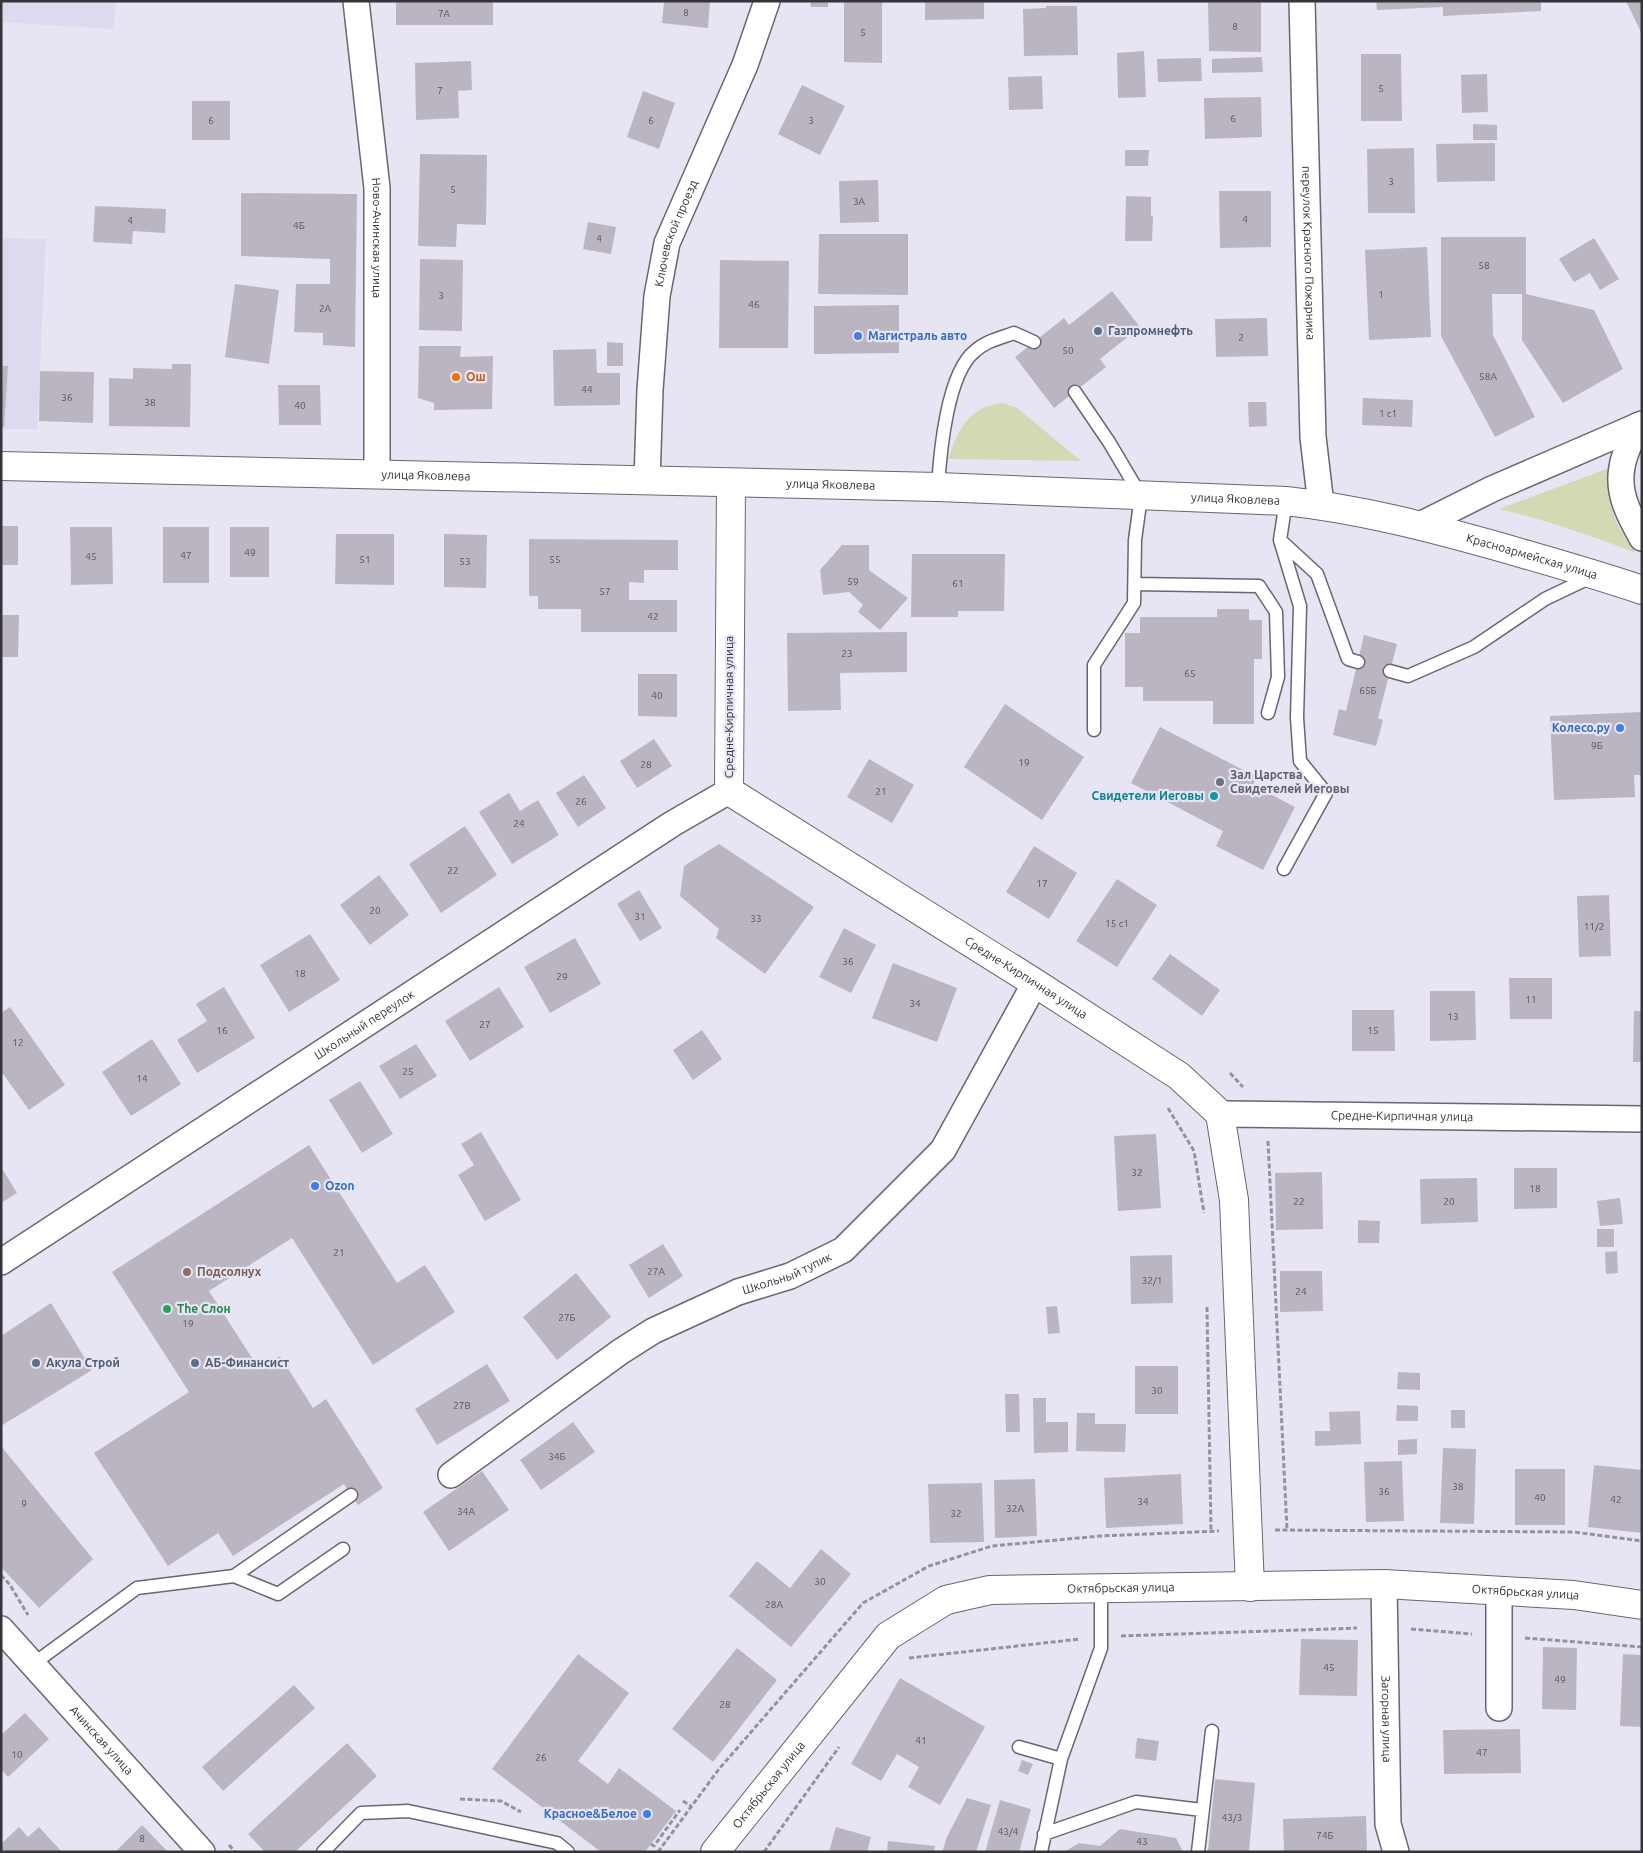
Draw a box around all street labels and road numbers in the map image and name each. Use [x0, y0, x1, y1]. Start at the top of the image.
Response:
street label: переулок Красного Пожарника [1300, 166, 1318, 340]
street label: Ново-Ачинская улица [370, 177, 384, 298]
street label: Ключевской проезд [652, 178, 700, 288]
street label: улица Яковлева [381, 468, 471, 483]
street label: улица Яковлева [786, 477, 876, 492]
street label: улица Яковлева [1191, 490, 1280, 507]
street label: Красноармейская улица [1465, 531, 1599, 581]
street label: Средне-Кирпичная улица [722, 636, 735, 778]
street label: Средне-Кирпичная улица [963, 934, 1090, 1021]
street label: Школьный переулок [312, 987, 417, 1062]
street label: Средне-Кирпичная улица [1331, 1108, 1473, 1123]
street label: Школьный тупик [740, 1250, 834, 1296]
street label: Октябрьская улица [1067, 1580, 1175, 1595]
street label: Октябрьская улица [1472, 1582, 1580, 1602]
street label: Загорная улица [1380, 1675, 1394, 1763]
street label: Ачинская улица [67, 1703, 136, 1777]
street label: Октябрьская улица [730, 1738, 807, 1831]

